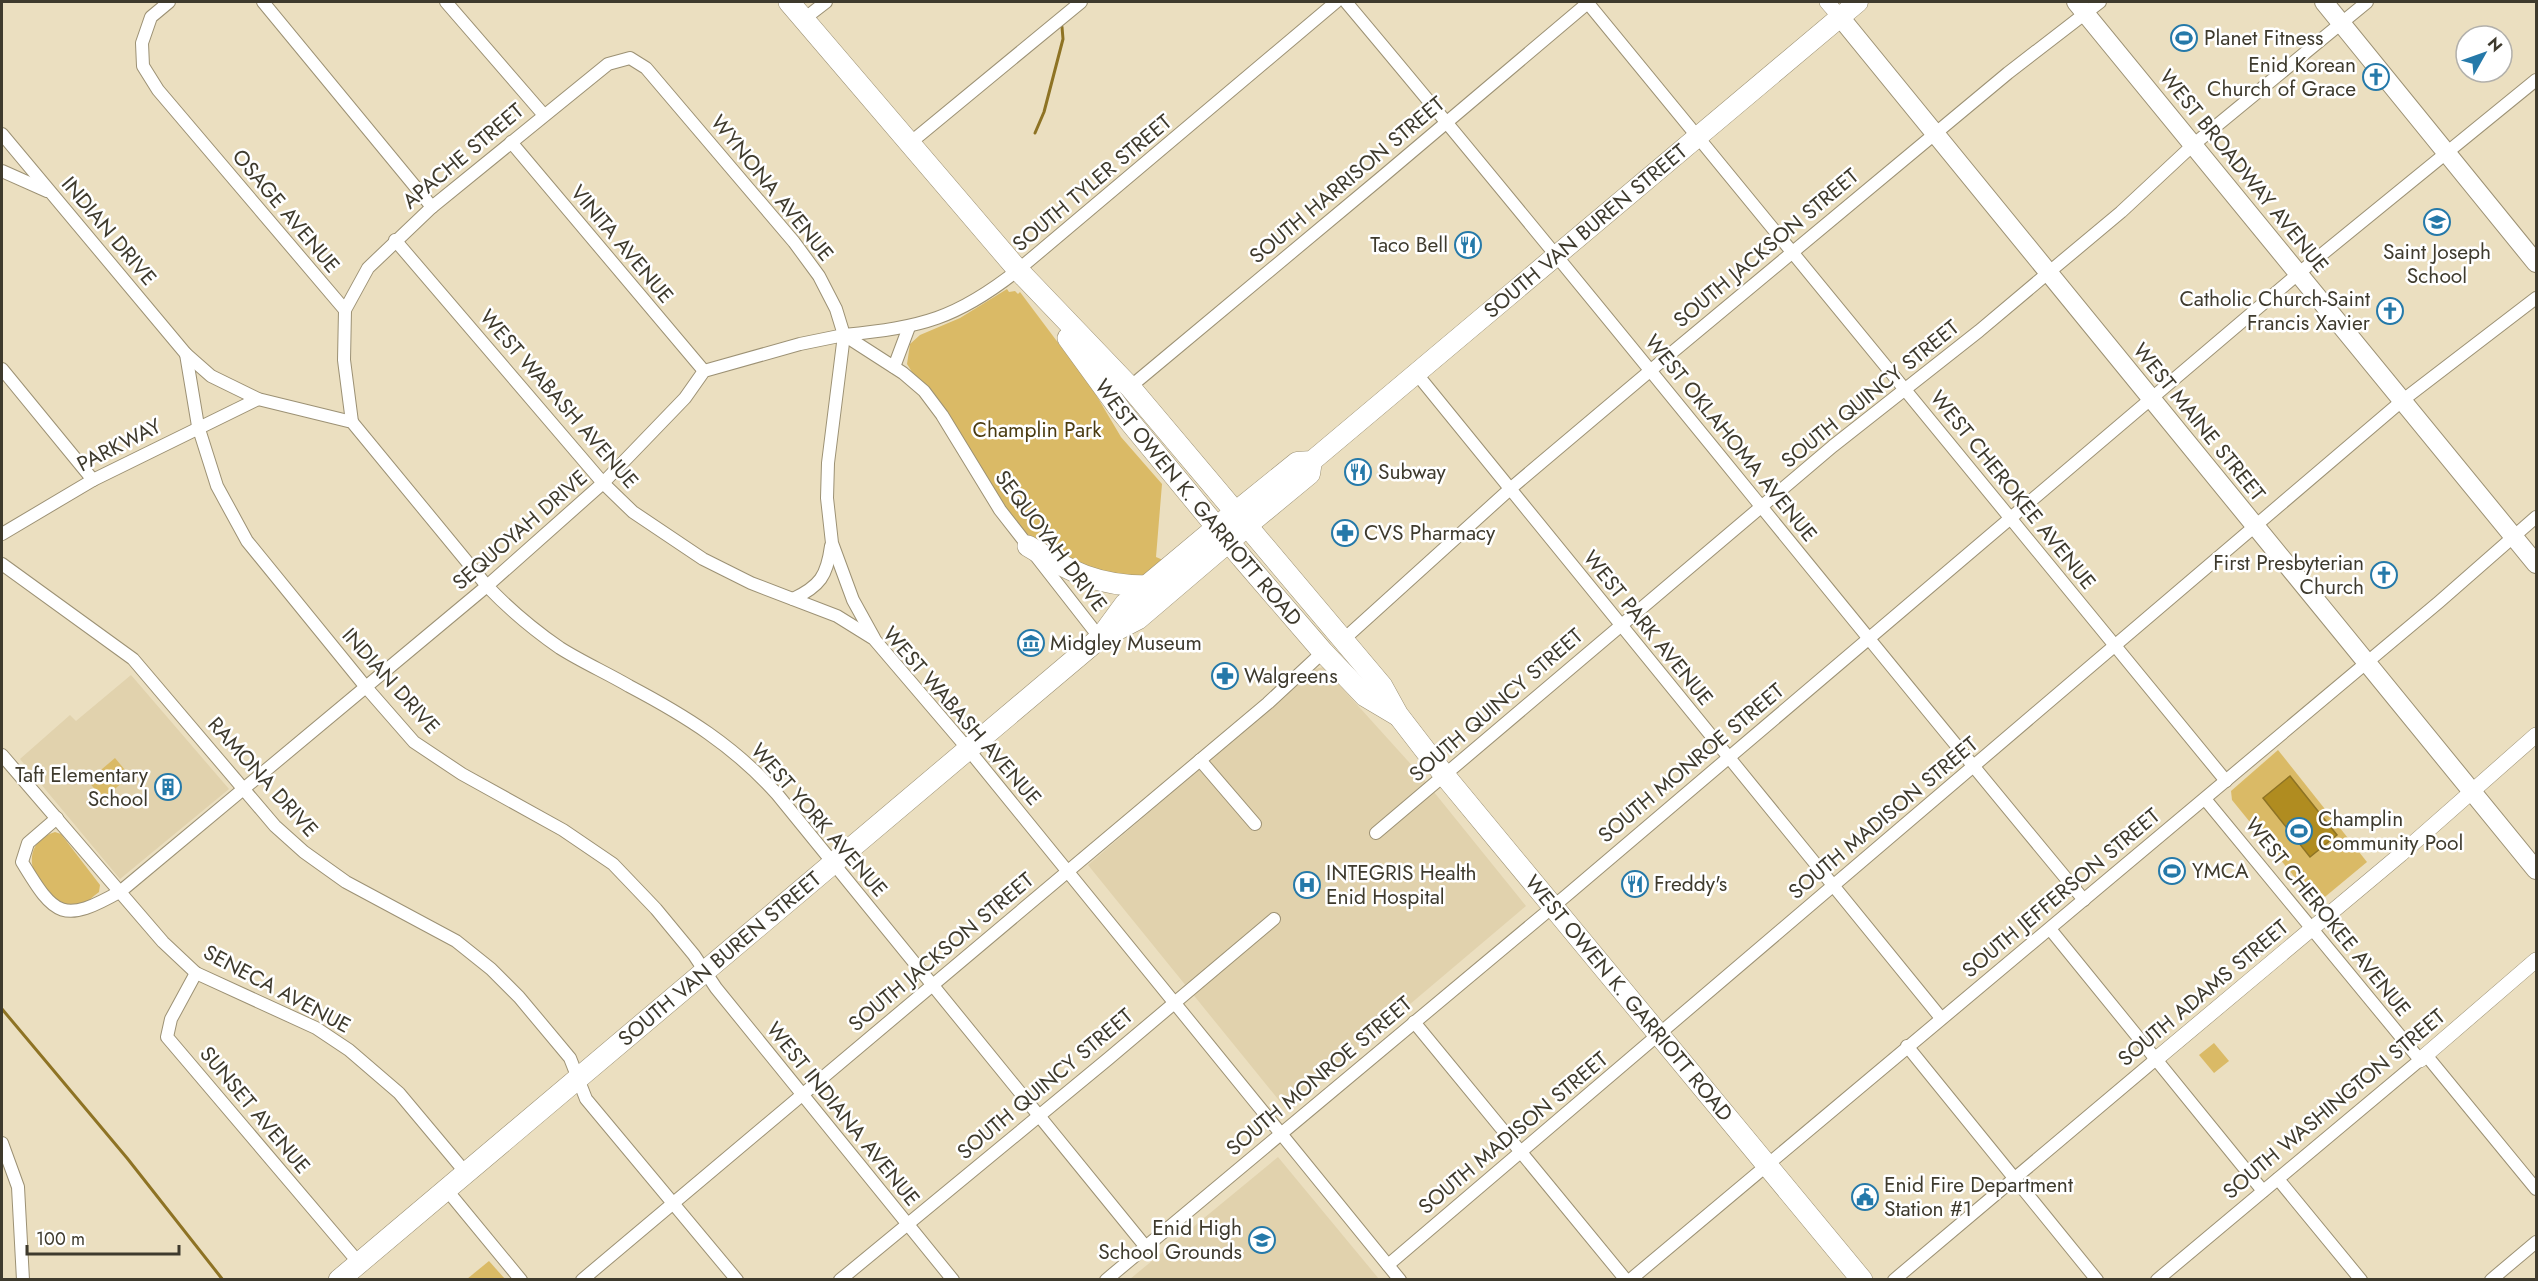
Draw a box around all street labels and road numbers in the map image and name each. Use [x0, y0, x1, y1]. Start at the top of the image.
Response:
street label: WEST BROADWAY AVENUE [2152, 63, 2336, 279]
street label: SOUTH HARRISON STREET [1243, 89, 1451, 271]
street label: APACHE STREET [396, 96, 530, 216]
street label: SOUTH TYLER STREET [1006, 107, 1178, 259]
street label: WYNONA AVENUE [703, 108, 841, 268]
street label: SOUTH VAN BUREN STREET [1477, 137, 1694, 325]
street label: OSAGE AVENUE [225, 143, 347, 279]
street label: SOUTH JACKSON STREET [1667, 161, 1865, 335]
street label: INDIAN DRIVE [54, 170, 164, 292]
street label: VINITA AVENUE [563, 178, 681, 310]
street label: WEST WABASH AVENUE [473, 303, 645, 495]
street label: SOUTH QUINCY STREET [1775, 313, 1966, 475]
street label: WEST OKLAHOMA AVENUE [1638, 328, 1824, 548]
street label: WEST MAINE STREET [2126, 336, 2272, 508]
street label: WEST OWEN K. GARRIOTT ROAD [1088, 373, 1309, 632]
street label: WEST CHEROKEE AVENUE [1923, 384, 2103, 596]
street label: PARKWAY [72, 411, 167, 479]
street label: SEQUOYAH DRIVE [446, 463, 594, 597]
street label: SEQUOYAH DRIVE [988, 464, 1114, 618]
street label: WEST PARK AVENUE [1576, 544, 1720, 712]
street label: WEST WABASH AVENUE [876, 620, 1048, 812]
street label: INDIAN DRIVE [335, 621, 447, 741]
street label: SOUTH QUINCY STREET [1403, 621, 1589, 789]
street label: SOUTH MONROE STREET [1592, 676, 1791, 850]
street label: RAMONA DRIVE [201, 710, 325, 844]
street label: SOUTH MADISON STREET [1782, 729, 1984, 906]
street label: WEST YORK AVENUE [744, 736, 894, 904]
street label: SOUTH JEFFERSON STREET [1956, 801, 2166, 985]
street label: WEST CHEROKEE AVENUE [2238, 811, 2418, 1023]
street label: SOUTH VAN BUREN STREET [612, 864, 828, 1053]
street label: SOUTH JACKSON STREET [842, 865, 1040, 1039]
street label: WEST OWEN K. GARRIOTT ROAD [1518, 868, 1740, 1128]
street label: SOUTH ADAMS STREET [2111, 912, 2295, 1073]
street label: SENECA AVENUE [198, 937, 356, 1041]
street label: SOUTH MONROE STREET [1220, 989, 1419, 1163]
street label: SOUTH QUINCY STREET [951, 1001, 1140, 1167]
street label: SOUTH WASHINGTON STREET [2216, 1002, 2452, 1206]
street label: WEST INDIANA AVENUE [759, 1015, 927, 1213]
street label: SUNSET AVENUE [193, 1040, 317, 1180]
street label: SOUTH MADISON STREET [1412, 1044, 1614, 1221]

